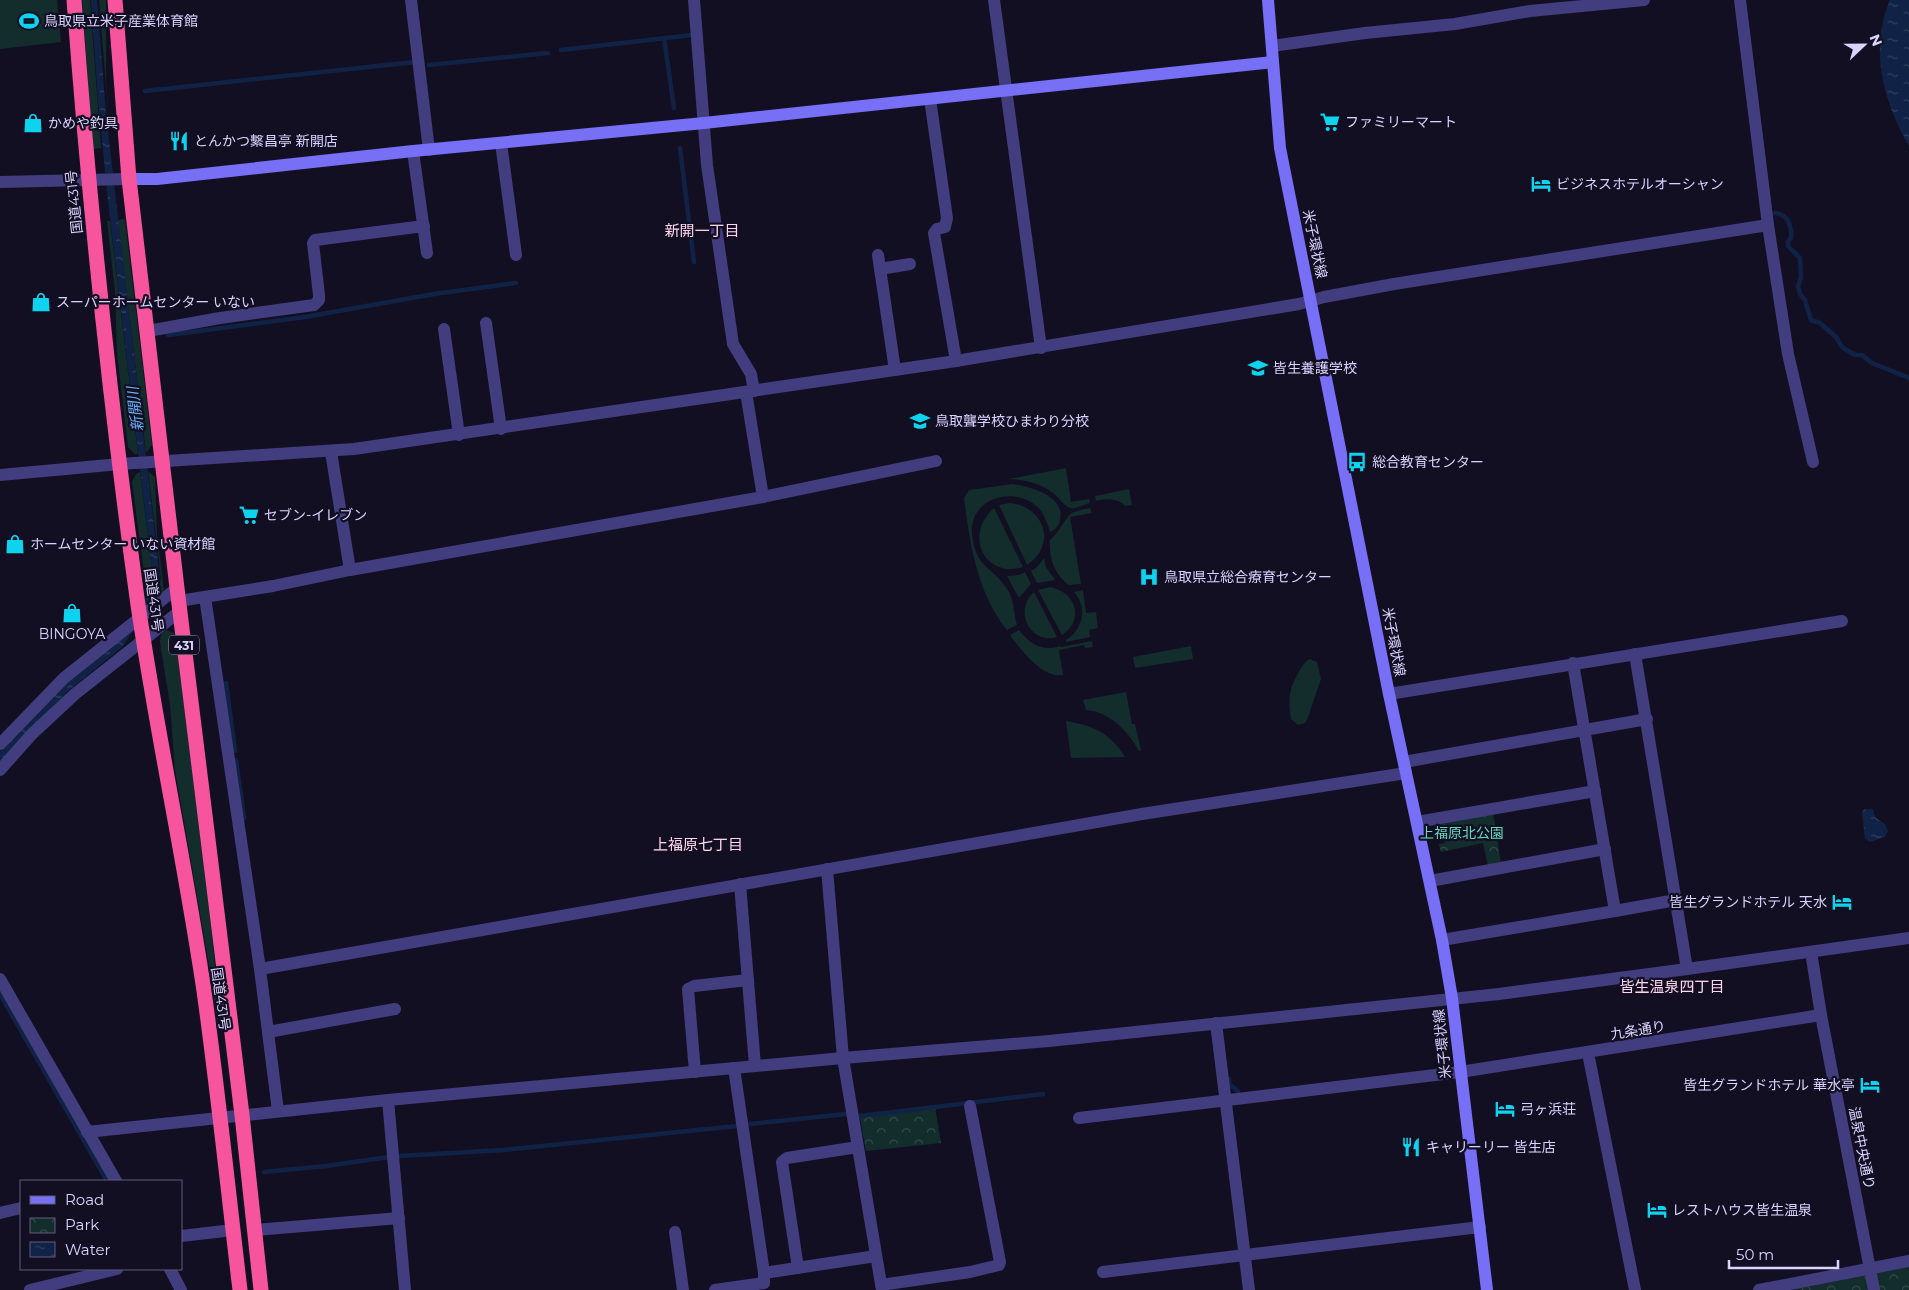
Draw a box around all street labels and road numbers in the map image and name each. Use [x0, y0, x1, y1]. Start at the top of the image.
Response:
street label: 国道431号 [62, 169, 86, 235]
street label: 米子環状線 [1299, 208, 1331, 280]
street label: 国道431号 [141, 567, 167, 633]
street label: 米子環状線 [1378, 606, 1410, 678]
road number: 431 [169, 636, 199, 654]
street label: 国道431号 [208, 966, 234, 1032]
street label: 米子環状線 [1429, 1008, 1455, 1080]
street label: 九条通り [1609, 1017, 1667, 1043]
street label: 温泉中央通り [1845, 1105, 1879, 1191]

